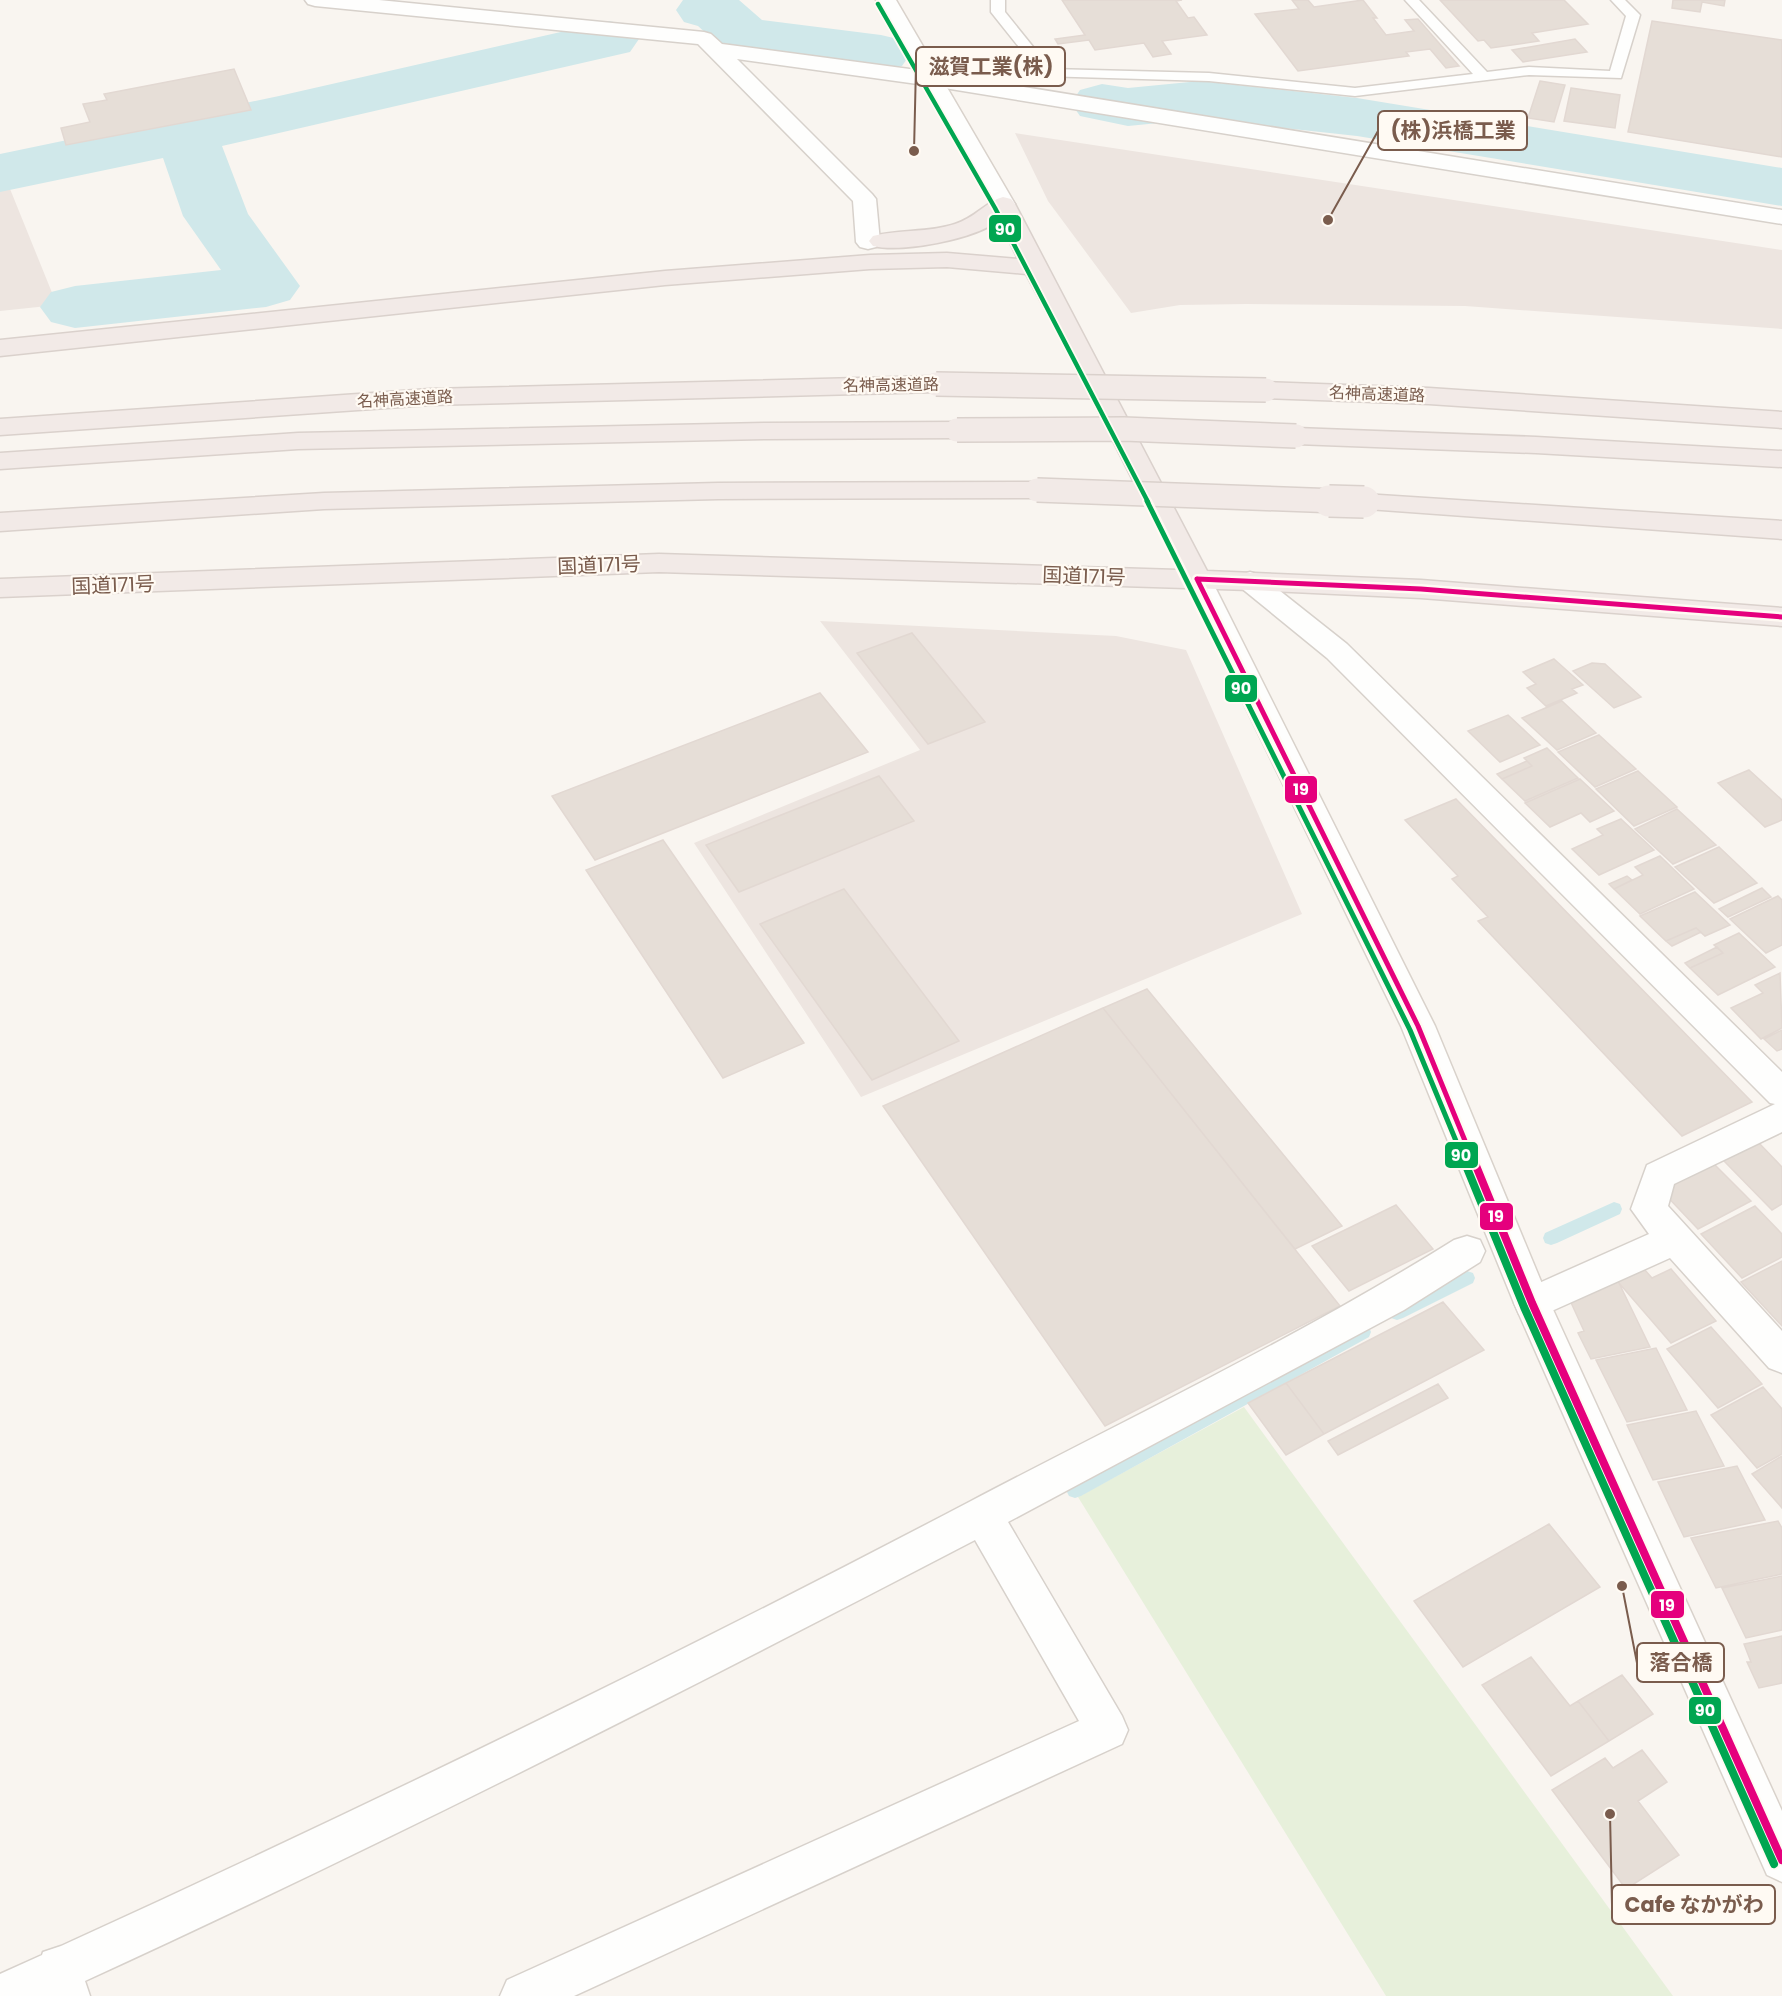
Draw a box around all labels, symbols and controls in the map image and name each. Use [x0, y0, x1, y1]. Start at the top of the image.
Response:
callout: 滋賀工業(株) [916, 47, 1065, 86]
text: 滋賀工業(株) [928, 52, 1054, 81]
callout: (株)浜橋工業 [1378, 111, 1527, 150]
text: (株)浜橋工業 [1390, 116, 1516, 145]
line badge: 90 [988, 214, 1022, 243]
text: 90 [995, 218, 1015, 241]
street label: 名神高速道路 [843, 373, 939, 397]
street label: 名神高速道路 [1329, 381, 1425, 407]
street label: 名神高速道路 [356, 385, 454, 413]
street label: 国道171号 [557, 550, 641, 580]
street label: 国道171号 [1042, 561, 1126, 591]
street label: 国道171号 [71, 570, 155, 600]
line badge: 90 [1224, 674, 1258, 703]
text: 90 [1231, 677, 1251, 700]
line badge: 19 [1284, 775, 1318, 804]
text: 19 [1293, 778, 1309, 801]
line badge: 90 [1444, 1141, 1479, 1169]
text: 90 [1451, 1144, 1471, 1167]
line badge: 19 [1479, 1202, 1514, 1231]
text: 19 [1488, 1205, 1504, 1228]
line badge: 19 [1650, 1590, 1685, 1619]
text: 19 [1659, 1594, 1675, 1617]
callout: 落合橋 [1637, 1643, 1724, 1682]
text: 落合橋 [1650, 1648, 1713, 1677]
line badge: 90 [1688, 1696, 1722, 1725]
text: 90 [1695, 1699, 1715, 1722]
callout: Cafe なかがわ [1612, 1885, 1775, 1924]
text: Cafe なかがわ [1624, 1890, 1764, 1919]

